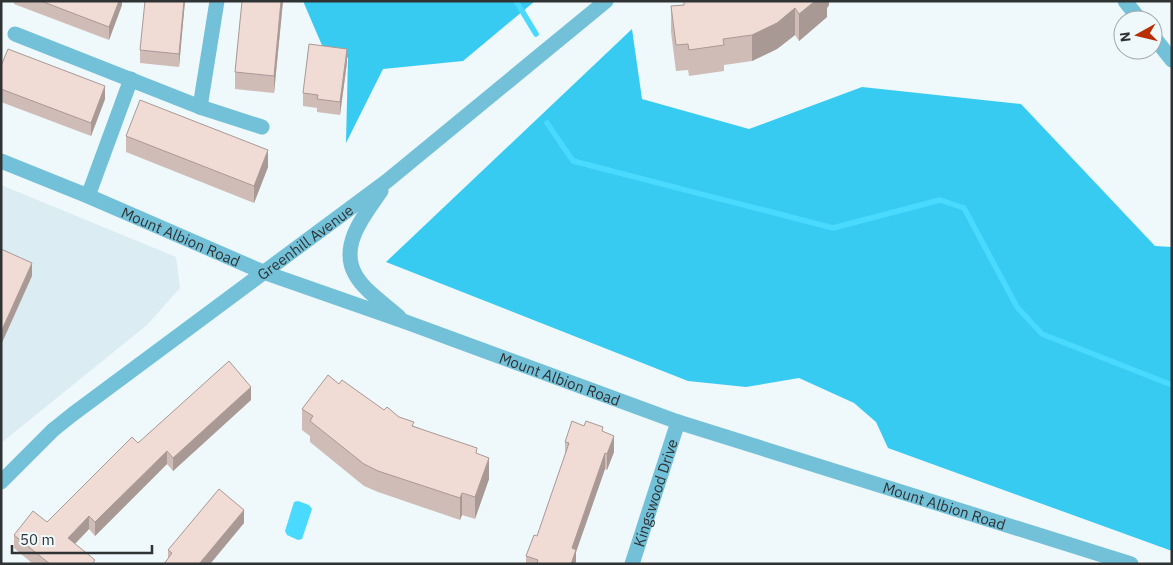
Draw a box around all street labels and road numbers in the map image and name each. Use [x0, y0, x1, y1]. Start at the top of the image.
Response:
street label: Greenhill Avenue [253, 200, 357, 284]
street label: Mount Albion Road [119, 202, 243, 270]
street label: Mount Albion Road [497, 348, 623, 410]
street label: Kingswood Drive [629, 436, 681, 549]
street label: Mount Albion Road [881, 477, 1008, 534]

